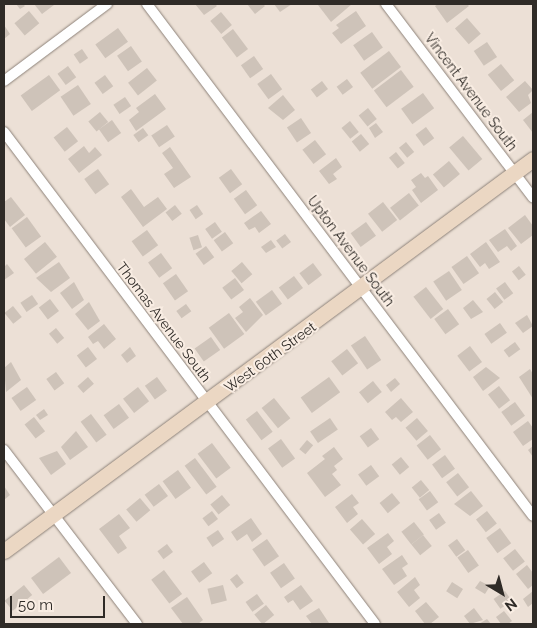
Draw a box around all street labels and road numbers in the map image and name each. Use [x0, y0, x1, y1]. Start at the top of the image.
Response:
street label: Vincent Avenue South [421, 30, 521, 154]
street label: Upton Avenue South [304, 192, 398, 310]
street label: Thomas Avenue South [113, 258, 215, 386]
street label: West 60th Street [221, 318, 319, 396]

